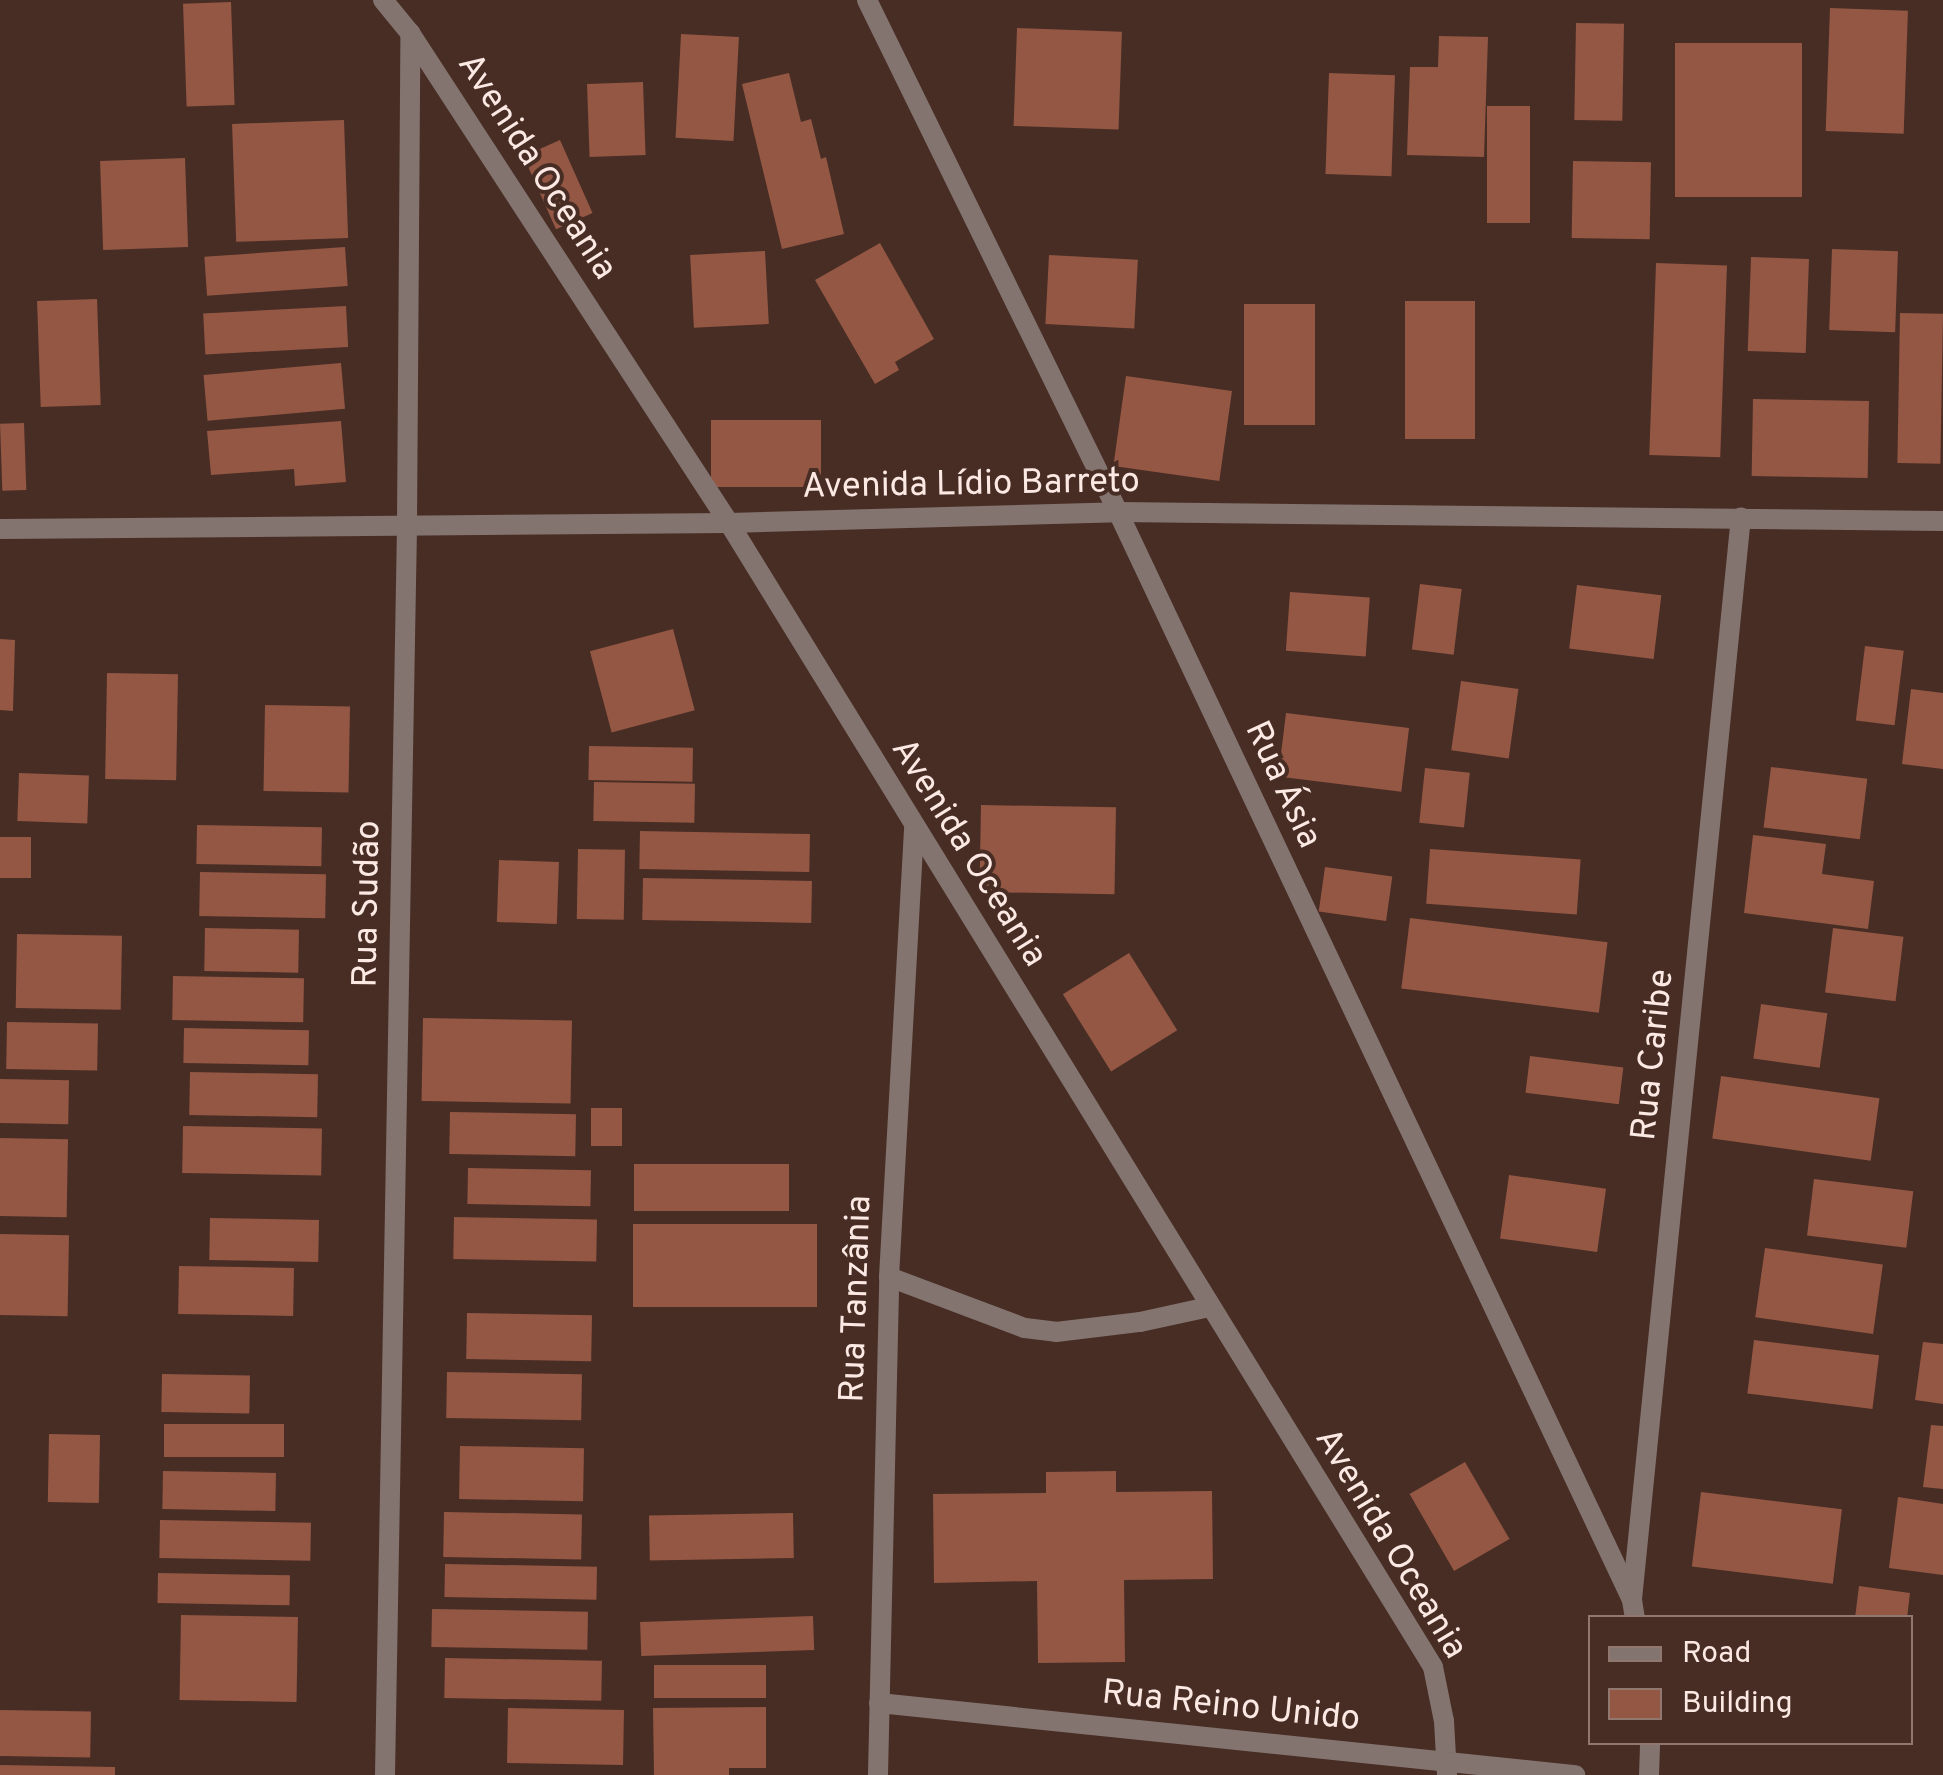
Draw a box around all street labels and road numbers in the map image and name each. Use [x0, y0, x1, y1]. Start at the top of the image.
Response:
street label: Avenida Oceania [447, 46, 625, 288]
street label: Avenida Lídio Barreto [802, 461, 1140, 509]
street label: Rua Ásia [1234, 714, 1330, 856]
street label: Avenida Oceania [881, 731, 1055, 975]
street label: Rua Sudão [346, 820, 390, 988]
street label: Rua Caribe [1624, 967, 1684, 1143]
street label: Rua Tanzânia [832, 1194, 882, 1404]
street label: Avenida Oceania [1305, 1421, 1475, 1667]
street label: Rua Reino Unido [1100, 1673, 1362, 1741]

